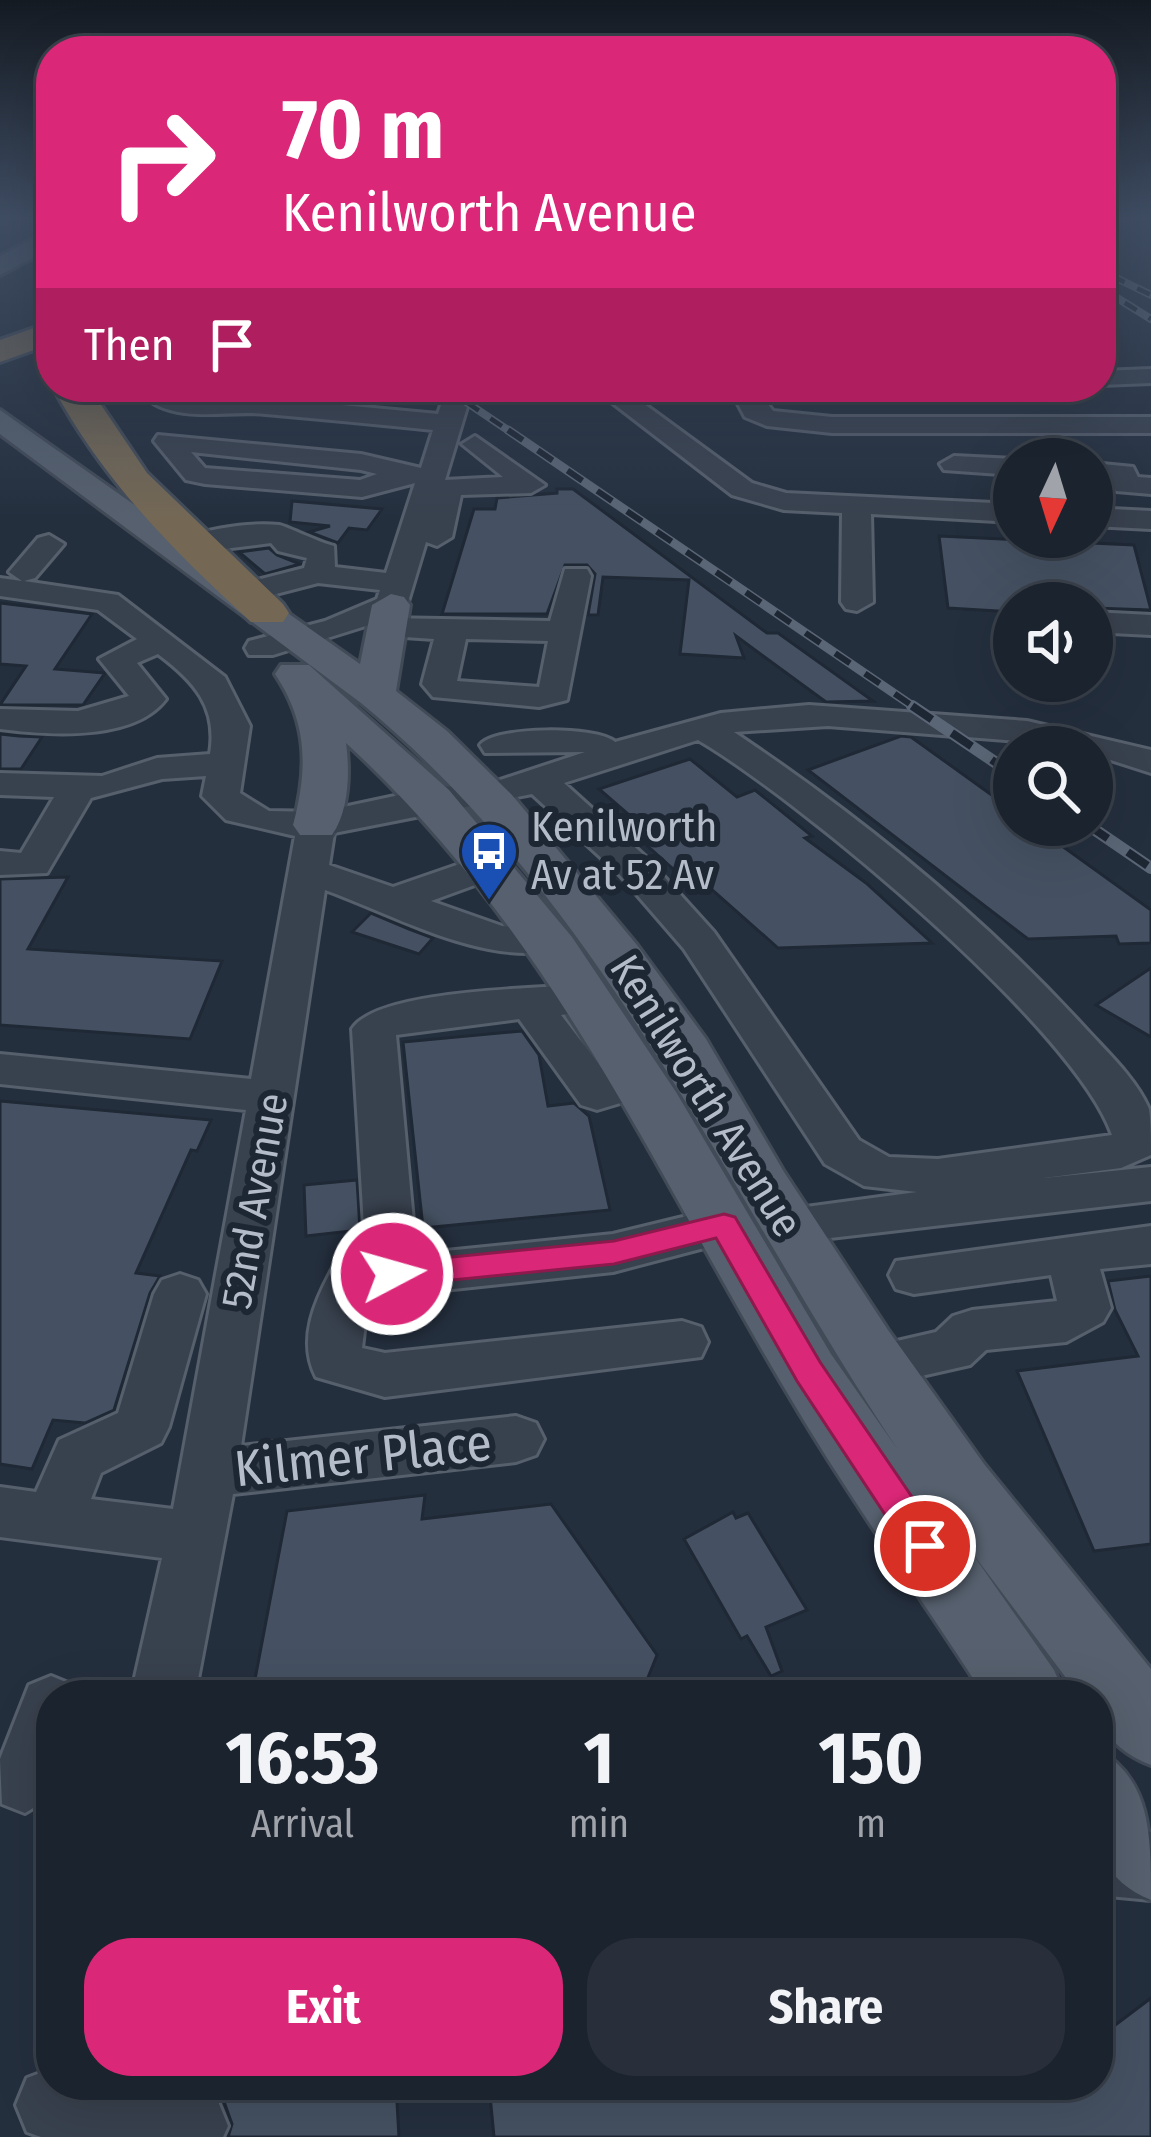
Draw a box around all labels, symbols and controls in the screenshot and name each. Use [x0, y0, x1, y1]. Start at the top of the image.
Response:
text: 70 m [282, 79, 444, 180]
icon: right [84, 84, 240, 240]
text: Kenilworth Avenue [282, 181, 697, 245]
icon: arrive [199, 312, 265, 378]
text: Then [84, 318, 175, 372]
north arrow [993, 438, 1113, 558]
map controls [993, 438, 1113, 846]
button: sound [993, 582, 1113, 702]
button: search [993, 726, 1113, 846]
place label: Kenilworth Av at 52 Av [531, 802, 717, 900]
bus stop icon: Kenilworth Av at 52 Av [458, 820, 520, 902]
street label: Kenilworth Avenue [599, 946, 813, 1246]
street label: 52nd Avenue [211, 1089, 299, 1313]
position arrow [329, 1211, 455, 1337]
street label: Kilmer Place [232, 1412, 494, 1500]
pin [874, 1495, 976, 1597]
icon: arrive [892, 1513, 958, 1579]
text: 16:53 [225, 1716, 379, 1802]
text: 1 [584, 1716, 614, 1802]
text: 150 [818, 1716, 924, 1802]
text: Arrival [251, 1801, 354, 1847]
text: min [569, 1801, 629, 1847]
text: m [856, 1801, 886, 1847]
button: Exit [84, 1938, 563, 2076]
button: Share [587, 1938, 1065, 2076]

